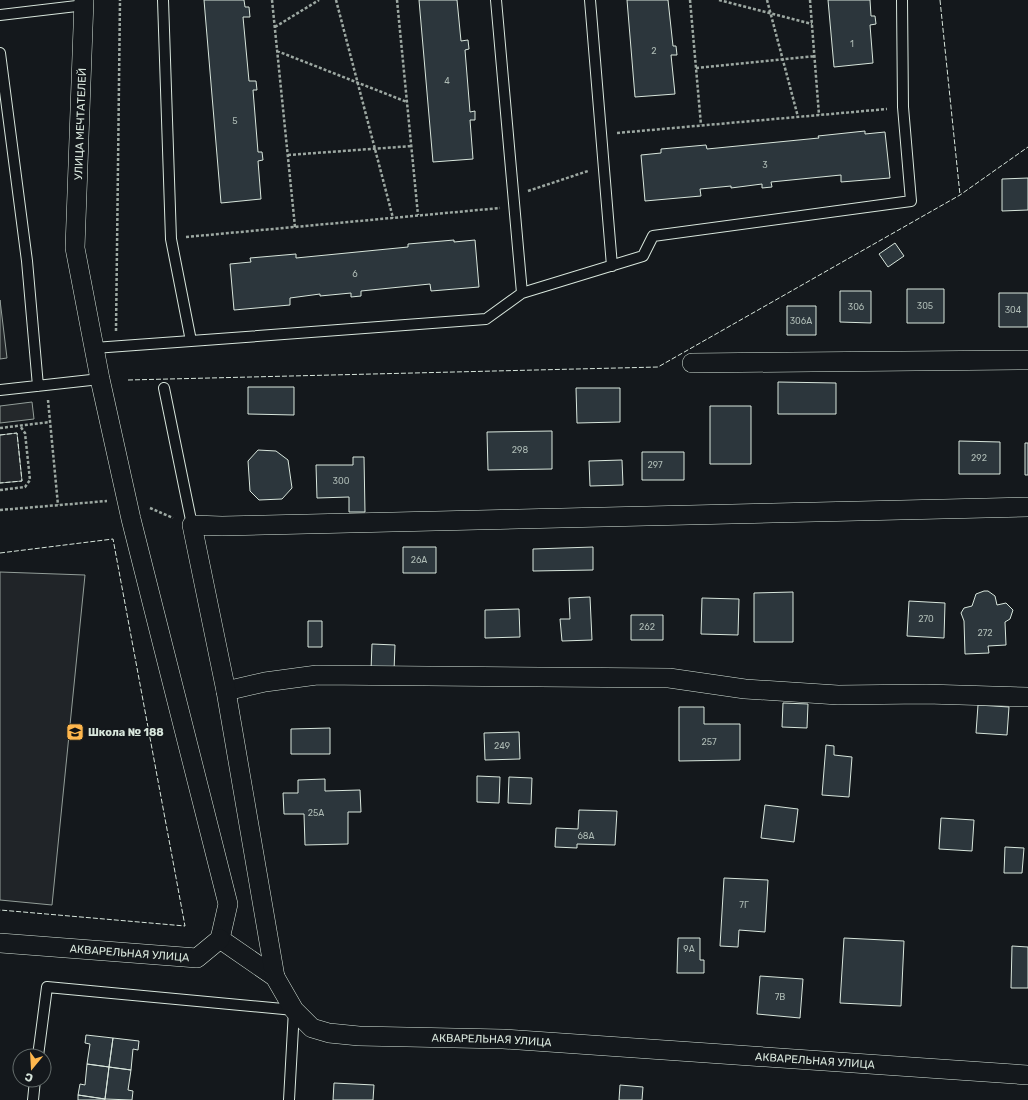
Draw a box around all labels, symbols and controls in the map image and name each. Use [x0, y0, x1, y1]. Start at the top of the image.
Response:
house number: 1 [850, 39, 854, 49]
house number: 2 [651, 46, 657, 56]
street label: УЛИЦА МЕЧТАТЕЛЕЙ [72, 68, 89, 180]
house number: 4 [444, 76, 450, 86]
house number: 5 [232, 116, 238, 126]
house number: 3 [762, 160, 768, 170]
house number: 6 [352, 269, 358, 279]
house number: 305 [917, 301, 933, 311]
house number: 306 [848, 302, 865, 312]
house number: 304 [1005, 305, 1022, 315]
house number: 306А [790, 316, 812, 326]
house number: 298 [512, 445, 528, 455]
house number: 292 [971, 453, 987, 463]
house number: 297 [647, 460, 663, 470]
house number: 300 [333, 476, 350, 486]
house number: 26А [411, 555, 427, 565]
house number: 270 [918, 614, 934, 624]
house number: 262 [639, 622, 655, 632]
house number: 272 [977, 628, 993, 638]
school or university icon: Школа № 188 [65, 722, 85, 742]
place label: Школа № 188 [88, 726, 164, 739]
house number: 257 [701, 737, 717, 747]
house number: 249 [494, 741, 510, 751]
house number: 25А [308, 808, 324, 818]
house number: 68А [577, 831, 595, 841]
house number: 7Г [739, 900, 749, 910]
street label: АКВАРЕЛЬНАЯ УЛИЦА [69, 942, 191, 964]
house number: 9А [683, 944, 695, 954]
house number: 7В [775, 992, 785, 1002]
street label: АКВАРЕЛЬНАЯ УЛИЦА [432, 1032, 553, 1049]
north arrow [12, 1048, 52, 1088]
street label: АКВАРЕЛЬНАЯ УЛИЦА [755, 1050, 876, 1072]
text: С [23, 1070, 35, 1084]

